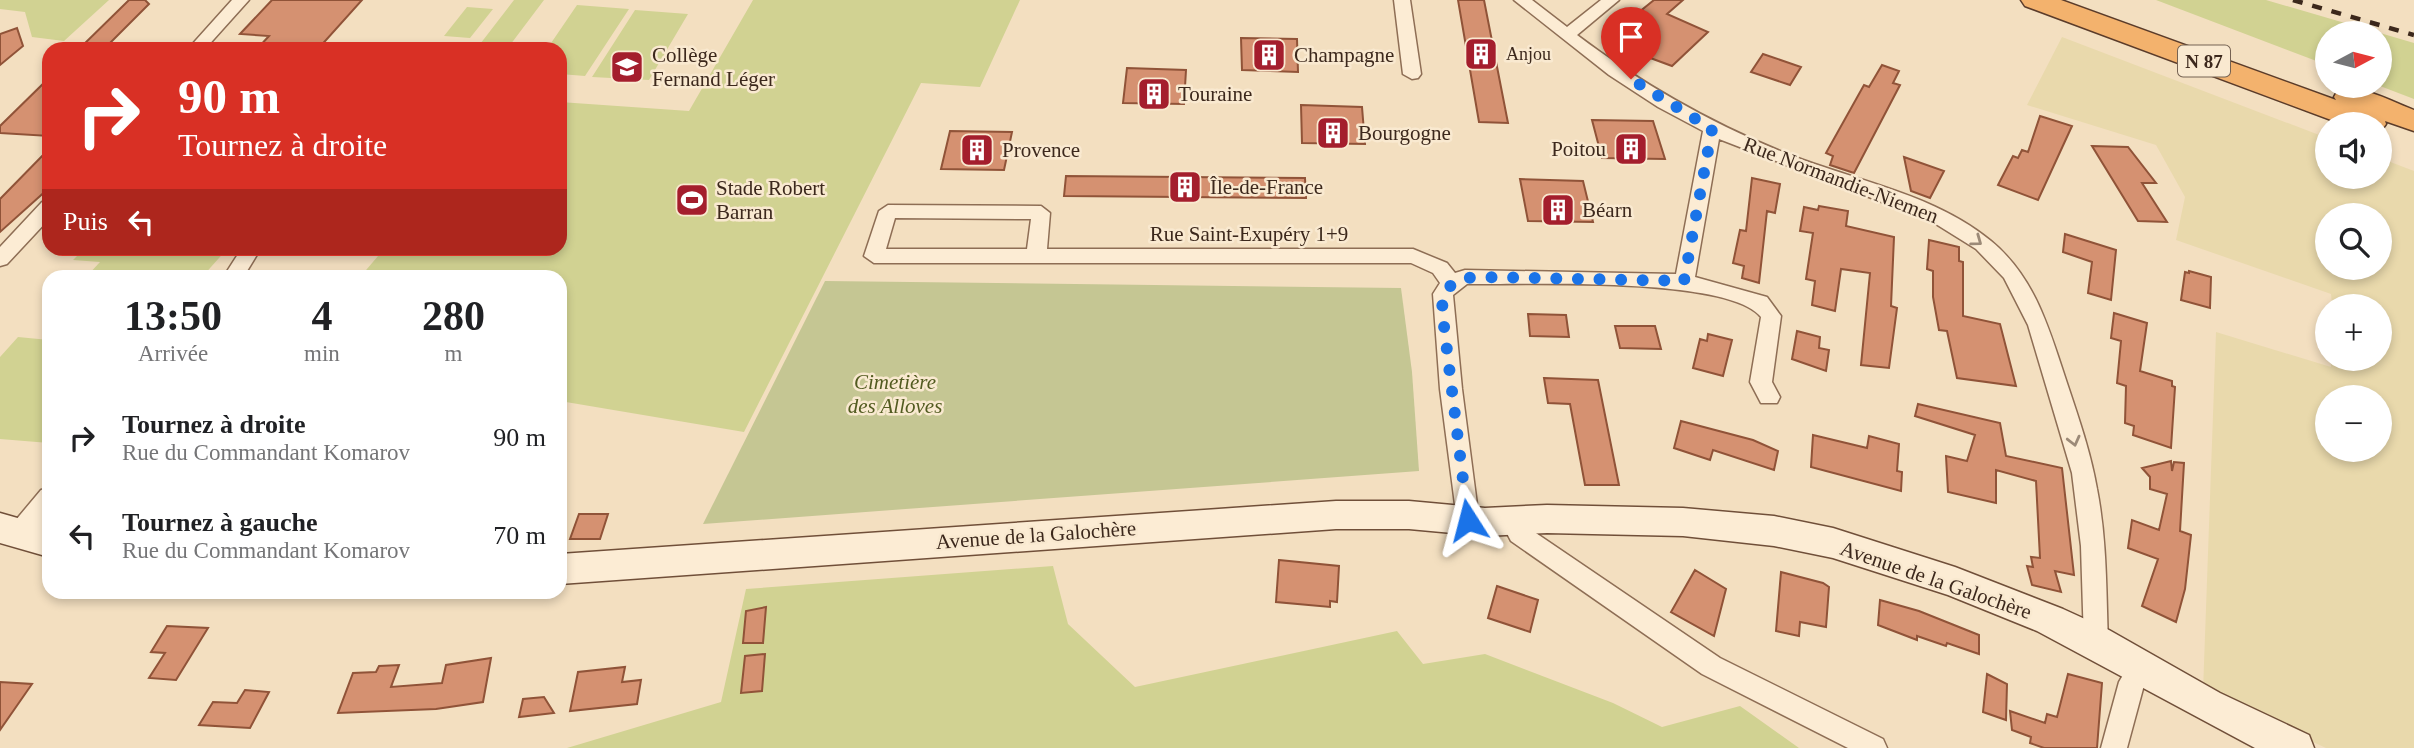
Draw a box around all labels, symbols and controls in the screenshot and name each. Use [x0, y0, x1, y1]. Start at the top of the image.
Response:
pin [1601, 7, 1661, 79]
icon: arrive [1612, 18, 1650, 56]
north arrow [2315, 21, 2392, 98]
map controls [2315, 21, 2392, 462]
building icon: Anjou [1462, 35, 1500, 73]
building icon: Champagne [1250, 36, 1288, 74]
place label: Collège Fernand Léger [652, 43, 775, 91]
place label: Champagne [1294, 43, 1394, 67]
place label: Anjou [1506, 44, 1551, 64]
road number: N 87 [2178, 45, 2230, 76]
school or university icon: Collège Fernand Léger [608, 48, 646, 86]
text: 90 m [178, 69, 280, 124]
icon: right [63, 70, 154, 161]
building icon: Touraine [1135, 75, 1173, 113]
place label: Touraine [1178, 82, 1252, 106]
button: sound [2315, 112, 2392, 189]
building icon: Bourgogne [1314, 114, 1352, 152]
place label: Bourgogne [1358, 121, 1451, 145]
text: Tournez à droite [178, 127, 387, 163]
building icon: Poitou [1612, 130, 1650, 168]
building icon: Provence [958, 131, 996, 169]
street label: Rue Normandie-Niemen [1740, 132, 1942, 228]
place label: Poitou [1551, 137, 1606, 161]
place label: Provence [1002, 138, 1080, 162]
building icon: Île-de-France [1166, 168, 1204, 206]
place label: Île-de-France [1210, 175, 1323, 199]
place label: Stade Robert Barran [716, 176, 825, 224]
sports icon: Stade Robert Barran [673, 181, 711, 219]
building icon: Béarn [1539, 191, 1577, 229]
place label: Béarn [1582, 198, 1633, 222]
icon: left [122, 203, 160, 241]
button: search [2315, 203, 2392, 280]
text: Puis [63, 207, 108, 236]
street label: Rue Saint-Exupéry 1+9 [1150, 222, 1348, 246]
one-way arrow [1969, 233, 1982, 245]
text: 13:50 [124, 293, 222, 339]
text: 4 [311, 293, 332, 339]
text: 280 [422, 293, 485, 339]
button: + [2315, 294, 2392, 371]
text: Arrivée [138, 341, 208, 366]
text: min [304, 341, 340, 366]
text: m [444, 341, 462, 366]
park label: Cimetière des Alloves [848, 370, 942, 418]
button: − [2315, 385, 2392, 462]
text: Tournez à droite [122, 410, 305, 439]
icon: right [63, 419, 101, 457]
text: 90 m [493, 423, 546, 452]
one-way arrow [2066, 435, 2080, 447]
text: Rue du Commandant Komarov [122, 440, 410, 465]
position arrow [1431, 483, 1505, 557]
text: Tournez à gauche [122, 508, 318, 537]
street label: Avenue de la Galochère [935, 516, 1137, 554]
icon: left [63, 517, 101, 555]
text: 70 m [493, 521, 546, 550]
street label: Avenue de la Galochère [1837, 536, 2035, 624]
text: Rue du Commandant Komarov [122, 538, 410, 563]

